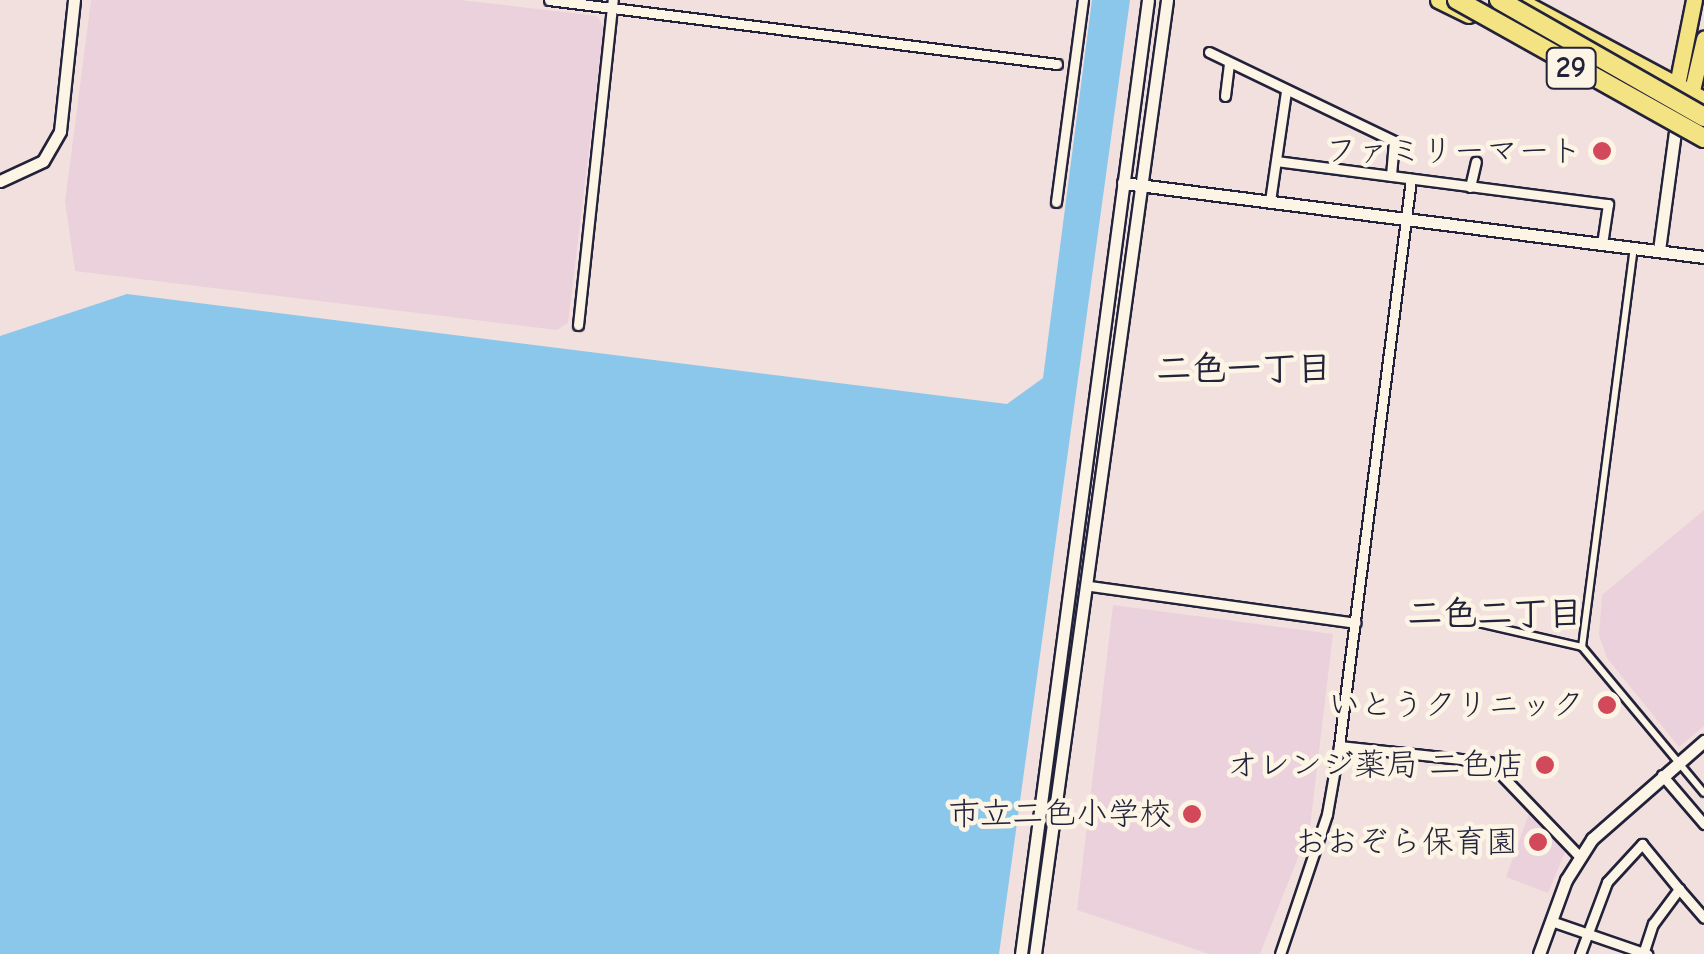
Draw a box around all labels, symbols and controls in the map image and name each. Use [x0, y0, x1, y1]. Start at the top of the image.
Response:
road number: 29 [1544, 43, 1598, 93]
place label: ファミリーマート [1326, 132, 1582, 170]
marker: ファミリーマート [1591, 140, 1613, 162]
district label: 二色一丁目 [1157, 348, 1331, 390]
district label: 二色二丁目 [1408, 593, 1582, 635]
place label: いとうクリニック [1328, 686, 1584, 724]
marker: いとうクリニック [1594, 692, 1620, 718]
place label: オレンジ薬局 二色店 [1226, 746, 1525, 784]
marker: オレンジ薬局 二色店 [1534, 754, 1556, 776]
place label: 市立二色小学校 [948, 795, 1172, 833]
marker: 市立二色小学校 [1181, 803, 1203, 825]
place label: おおぞら保育園 [1294, 823, 1518, 861]
marker: おおぞら保育園 [1527, 831, 1549, 853]

